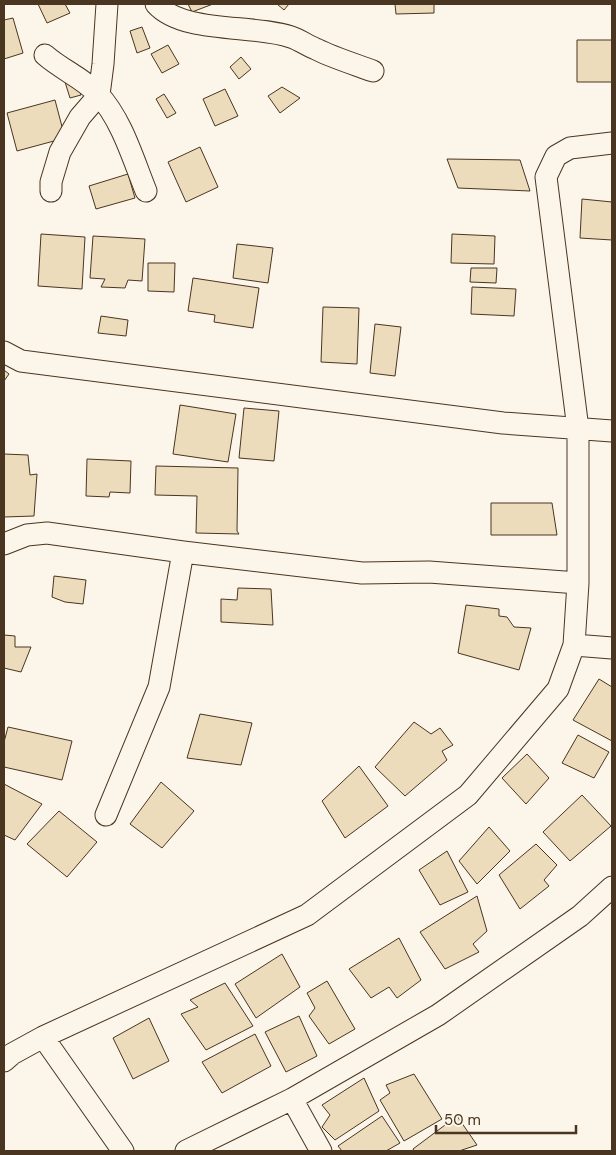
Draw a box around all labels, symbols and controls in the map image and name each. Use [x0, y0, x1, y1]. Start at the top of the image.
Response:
scale bar [436, 1102, 576, 1134]
text: 50 m [444, 1110, 481, 1130]

